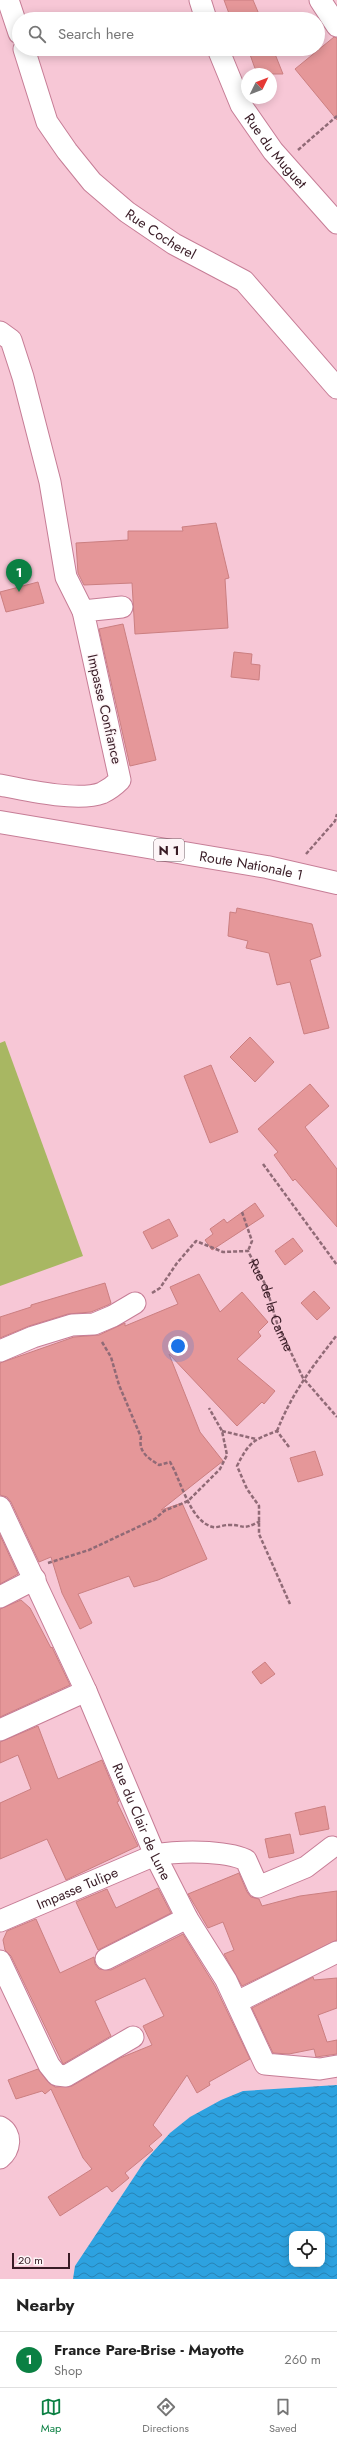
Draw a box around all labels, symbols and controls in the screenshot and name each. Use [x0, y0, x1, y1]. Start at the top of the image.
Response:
search box [12, 12, 325, 56]
icon: search [26, 23, 48, 45]
text: Search here [58, 23, 134, 45]
north arrow [241, 68, 277, 104]
street label: Rue du Muguet [240, 109, 312, 193]
street label: Rue Cocherel [122, 204, 199, 264]
pin: 1 [6, 559, 32, 592]
street label: Impasse Confiance [83, 652, 127, 766]
road number: N 1 [154, 839, 184, 861]
street label: Route Nationale 1 [198, 846, 305, 885]
street label: Rue de la Canne [244, 1255, 299, 1355]
your location [168, 1336, 188, 1356]
street label: Rue du Clair de Lune [107, 1760, 176, 1883]
street label: Impasse Tulipe [34, 1862, 121, 1914]
map controls [289, 2231, 325, 2267]
button: locate [289, 2231, 325, 2267]
scale bar [12, 2251, 70, 2270]
text: 20 m [18, 2252, 43, 2268]
text: Nearby [16, 2293, 74, 2317]
text: France Pare-Brise - Mayotte [54, 2339, 244, 2361]
text: 1 [26, 2350, 32, 2369]
text: 260 m [284, 2350, 321, 2369]
text: Shop [54, 2361, 82, 2380]
tab: Map [40, 2396, 62, 2436]
tab: Directions [142, 2396, 189, 2436]
tab: Saved [269, 2396, 297, 2436]

